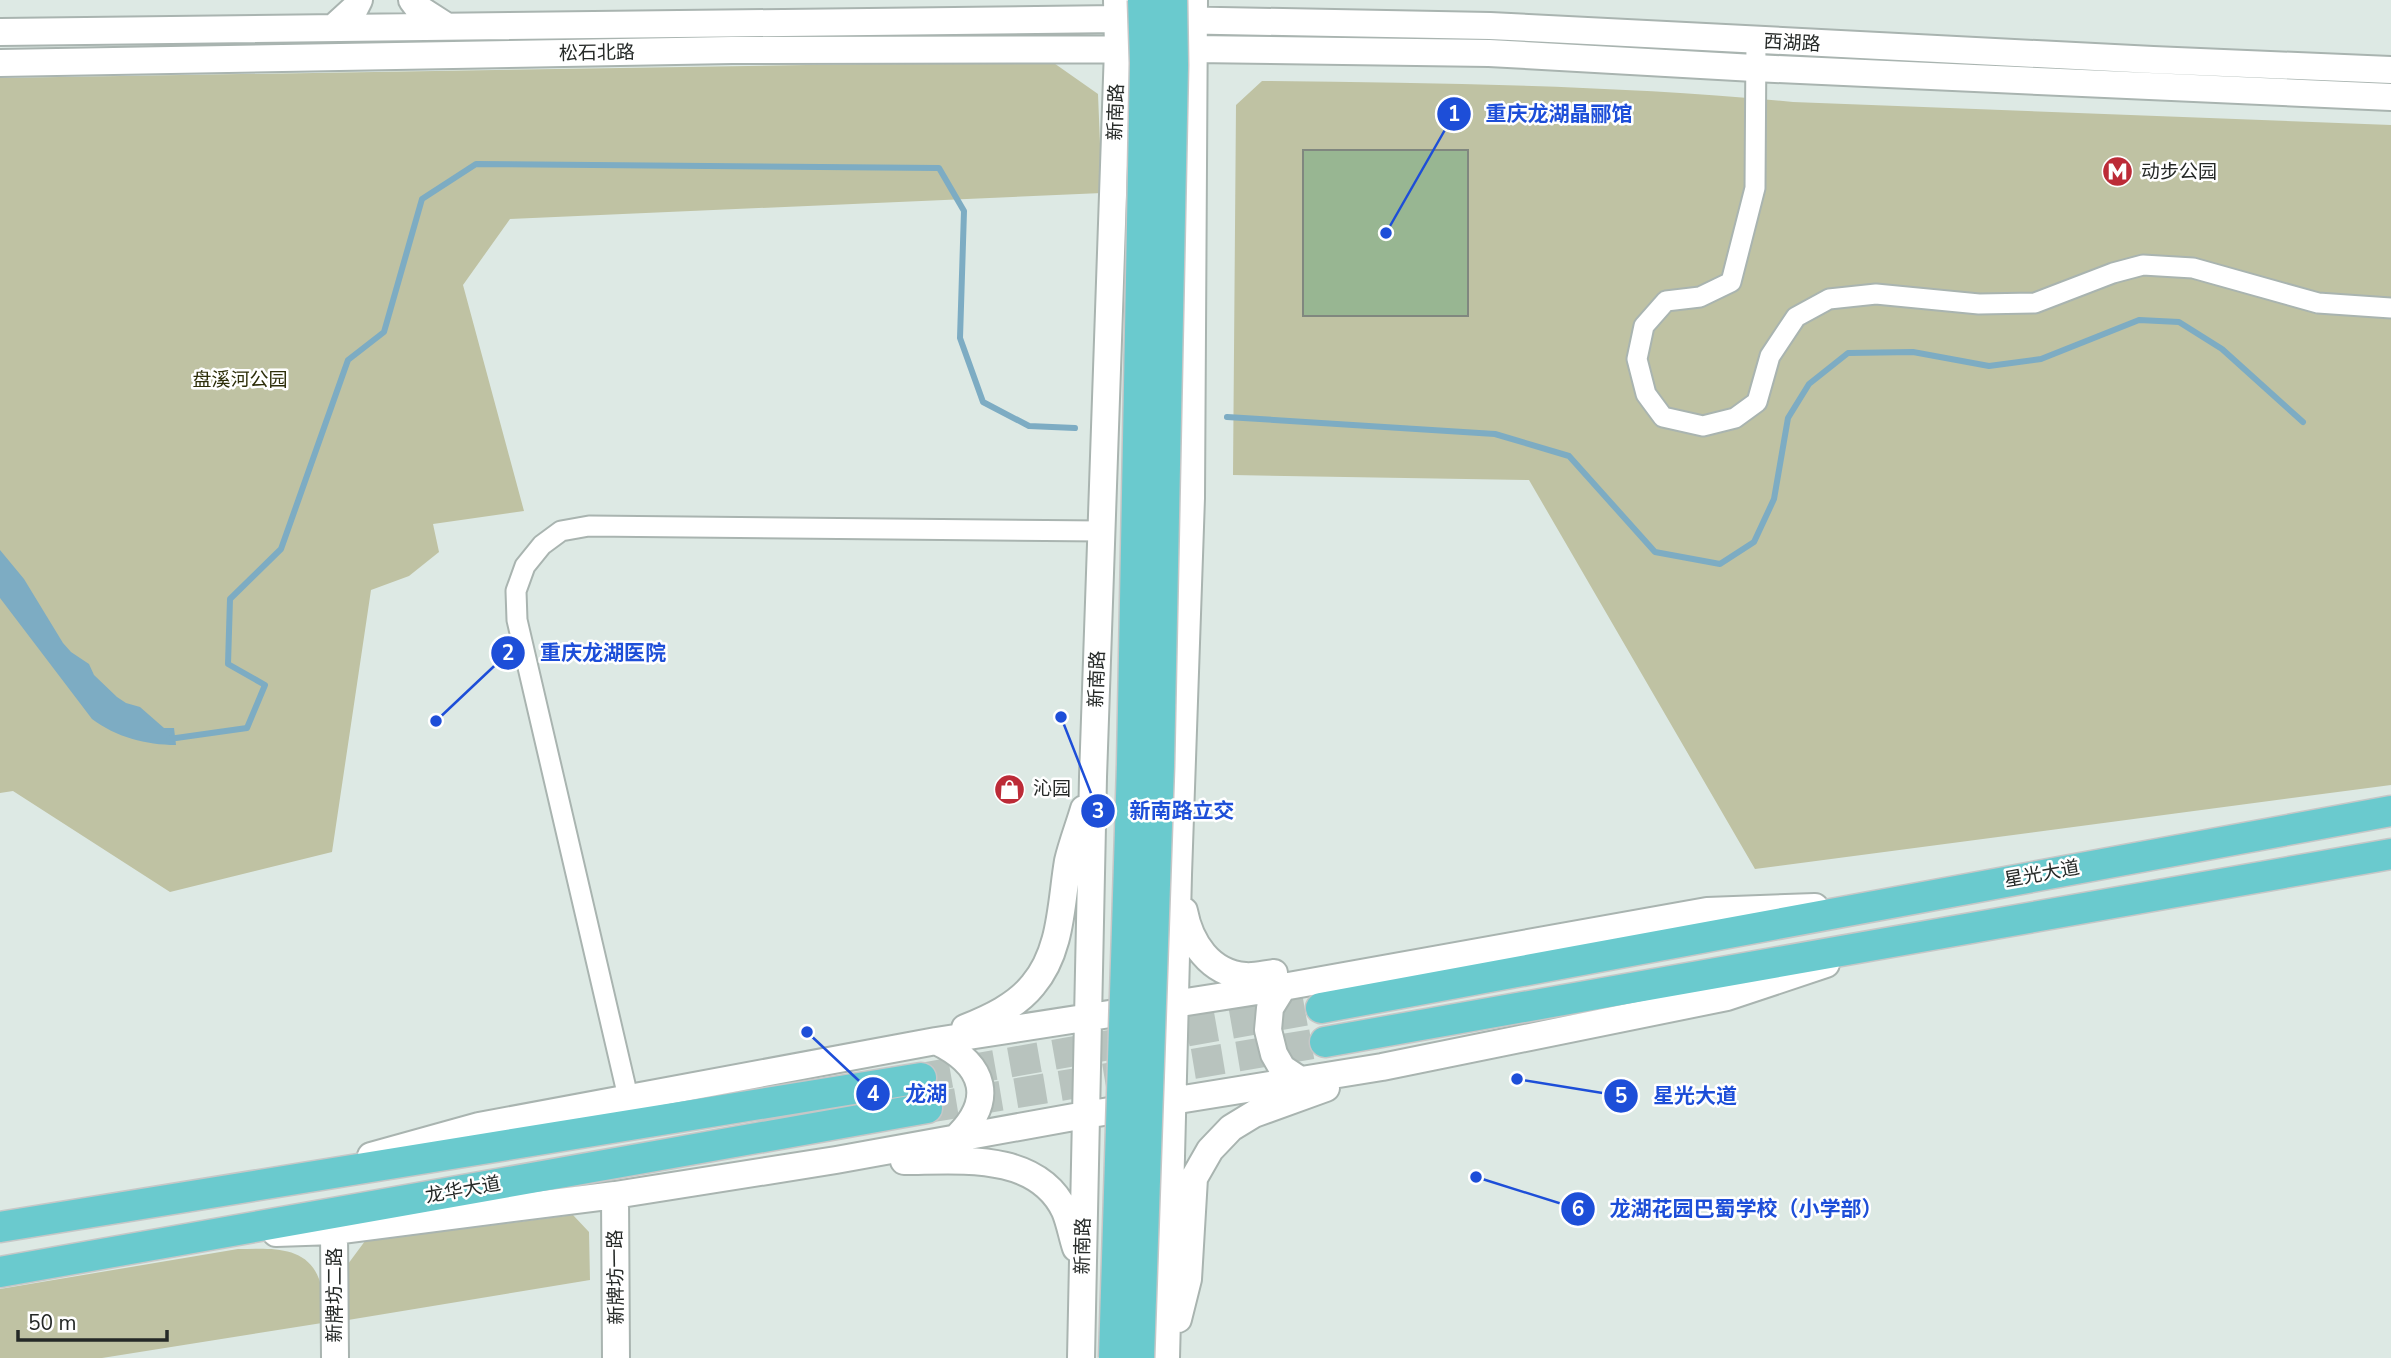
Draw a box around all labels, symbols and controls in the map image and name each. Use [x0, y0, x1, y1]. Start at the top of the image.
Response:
street label: 西湖路 [1763, 29, 1821, 57]
street label: 松石北路 [559, 39, 635, 67]
street label: 新南路 [1102, 83, 1130, 141]
callout: 重庆龙湖晶郦馆 [1437, 93, 1647, 135]
text: 1 [1448, 100, 1460, 128]
text: 重庆龙湖晶郦馆 [1486, 100, 1633, 128]
metro station icon: 动步公园 [2101, 155, 2135, 189]
place label: 动步公园 [2141, 159, 2217, 185]
park label: 盘溪河公园 [192, 367, 288, 393]
callout: 重庆龙湖医院 [491, 632, 680, 674]
text: 2 [502, 639, 514, 667]
text: 重庆龙湖医院 [540, 639, 666, 667]
street label: 新南路 [1083, 650, 1111, 708]
shop icon: 沁园 [993, 772, 1027, 806]
place label: 沁园 [1033, 776, 1071, 802]
callout: 新南路立交 [1080, 790, 1248, 832]
text: 3 [1092, 797, 1104, 825]
text: 新南路立交 [1130, 797, 1235, 825]
street label: 星光大道 [2002, 855, 2082, 893]
callout: 龙湖 [856, 1073, 961, 1115]
callout: 星光大道 [1604, 1075, 1751, 1117]
text: 4 [867, 1080, 880, 1108]
text: 龙湖 [905, 1080, 947, 1108]
text: 5 [1615, 1082, 1627, 1110]
text: 星光大道 [1653, 1082, 1737, 1110]
street label: 龙华大道 [423, 1171, 503, 1209]
callout: 龙湖花园巴蜀学校（小学部） [1561, 1188, 1897, 1230]
text: 6 [1572, 1195, 1584, 1223]
text: 龙湖花园巴蜀学校（小学部） [1610, 1195, 1883, 1223]
street label: 新南路 [1070, 1217, 1096, 1275]
street label: 新牌坊一路 [602, 1229, 630, 1325]
street label: 新牌坊二路 [322, 1247, 348, 1343]
scale bar [18, 1298, 166, 1342]
text: 50 m [28, 1309, 77, 1337]

